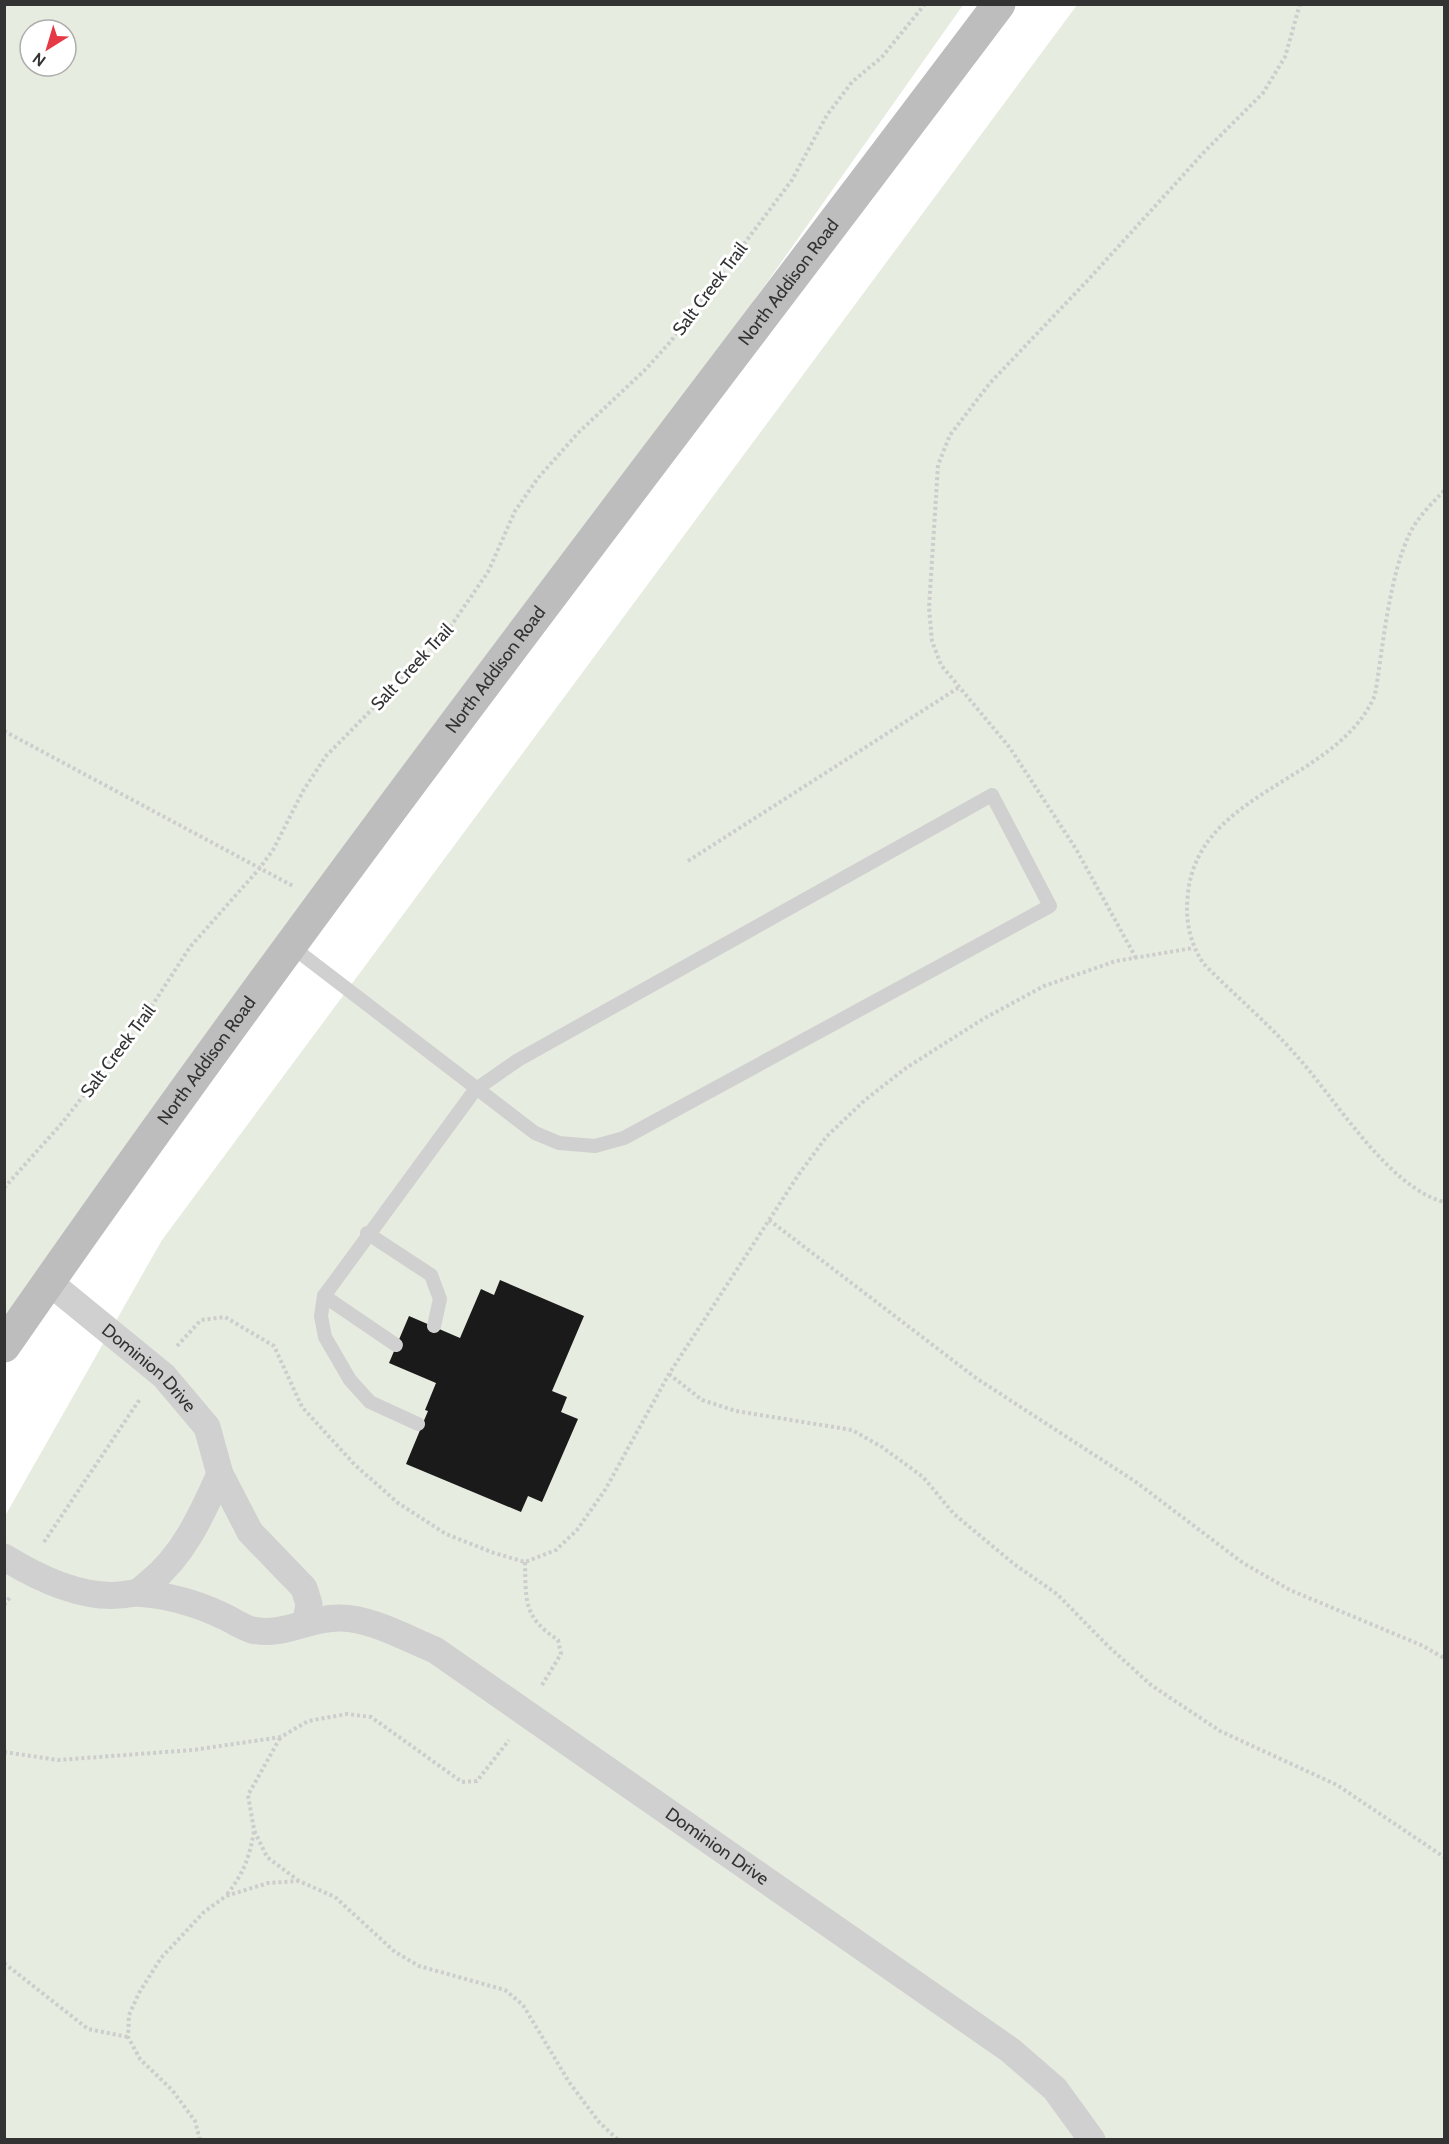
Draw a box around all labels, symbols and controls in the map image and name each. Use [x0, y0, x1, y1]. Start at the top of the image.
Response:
north arrow [18, 18, 78, 78]
text: N [29, 49, 50, 71]
street label: North Addison Road [733, 214, 844, 350]
street label: Salt Creek Trail [668, 238, 753, 340]
street label: North Addison Road [441, 602, 550, 738]
street label: Salt Creek Trail [366, 618, 458, 715]
street label: North Addison Road [153, 992, 260, 1129]
street label: Salt Creek Trail [76, 1000, 161, 1102]
street label: Dominion Drive [97, 1319, 201, 1417]
street label: Dominion Drive [661, 1803, 773, 1890]

